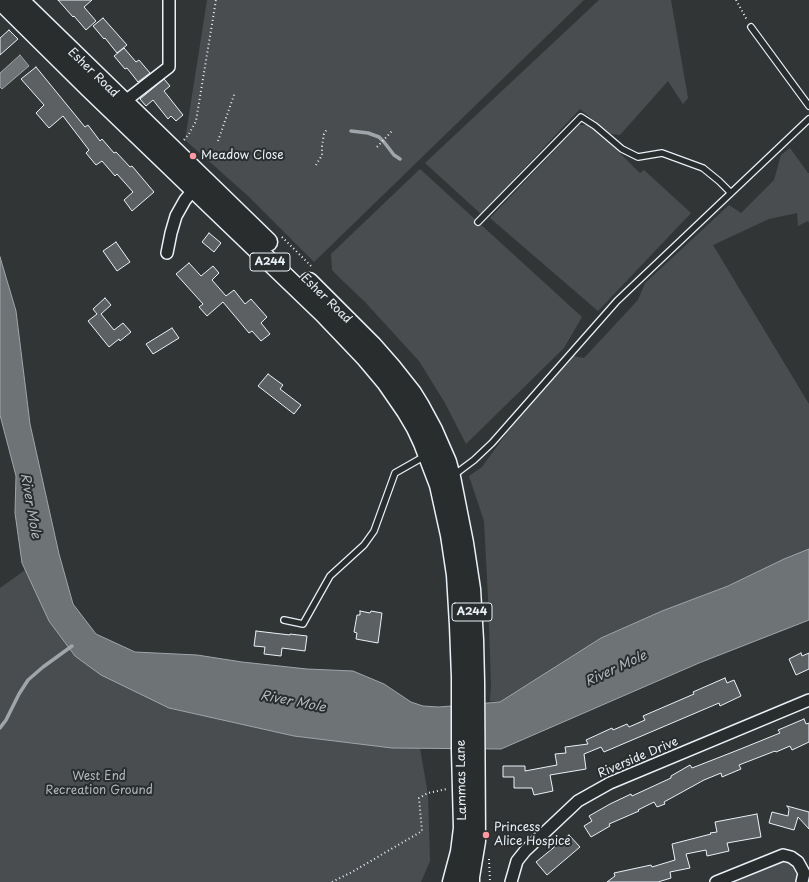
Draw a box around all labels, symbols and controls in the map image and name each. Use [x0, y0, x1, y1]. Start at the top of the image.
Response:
street label: Esher Road [65, 45, 121, 101]
place label: Meadow Close [201, 149, 284, 163]
marker: Meadow Close [188, 151, 198, 161]
road number: A244 [250, 253, 290, 271]
street label: Esher Road [298, 271, 354, 327]
water label: River Mole [17, 472, 43, 540]
road number: A244 [452, 603, 492, 621]
water label: River Mole [583, 648, 649, 690]
water label: River Mole [259, 688, 327, 716]
street label: Riverside Drive [596, 735, 680, 781]
street label: Lammas Lane [454, 739, 470, 821]
park label: West End Recreation Ground [45, 770, 153, 798]
place label: Princess Alice Hospice [494, 821, 571, 849]
marker: Princess Alice Hospice [481, 830, 491, 840]

